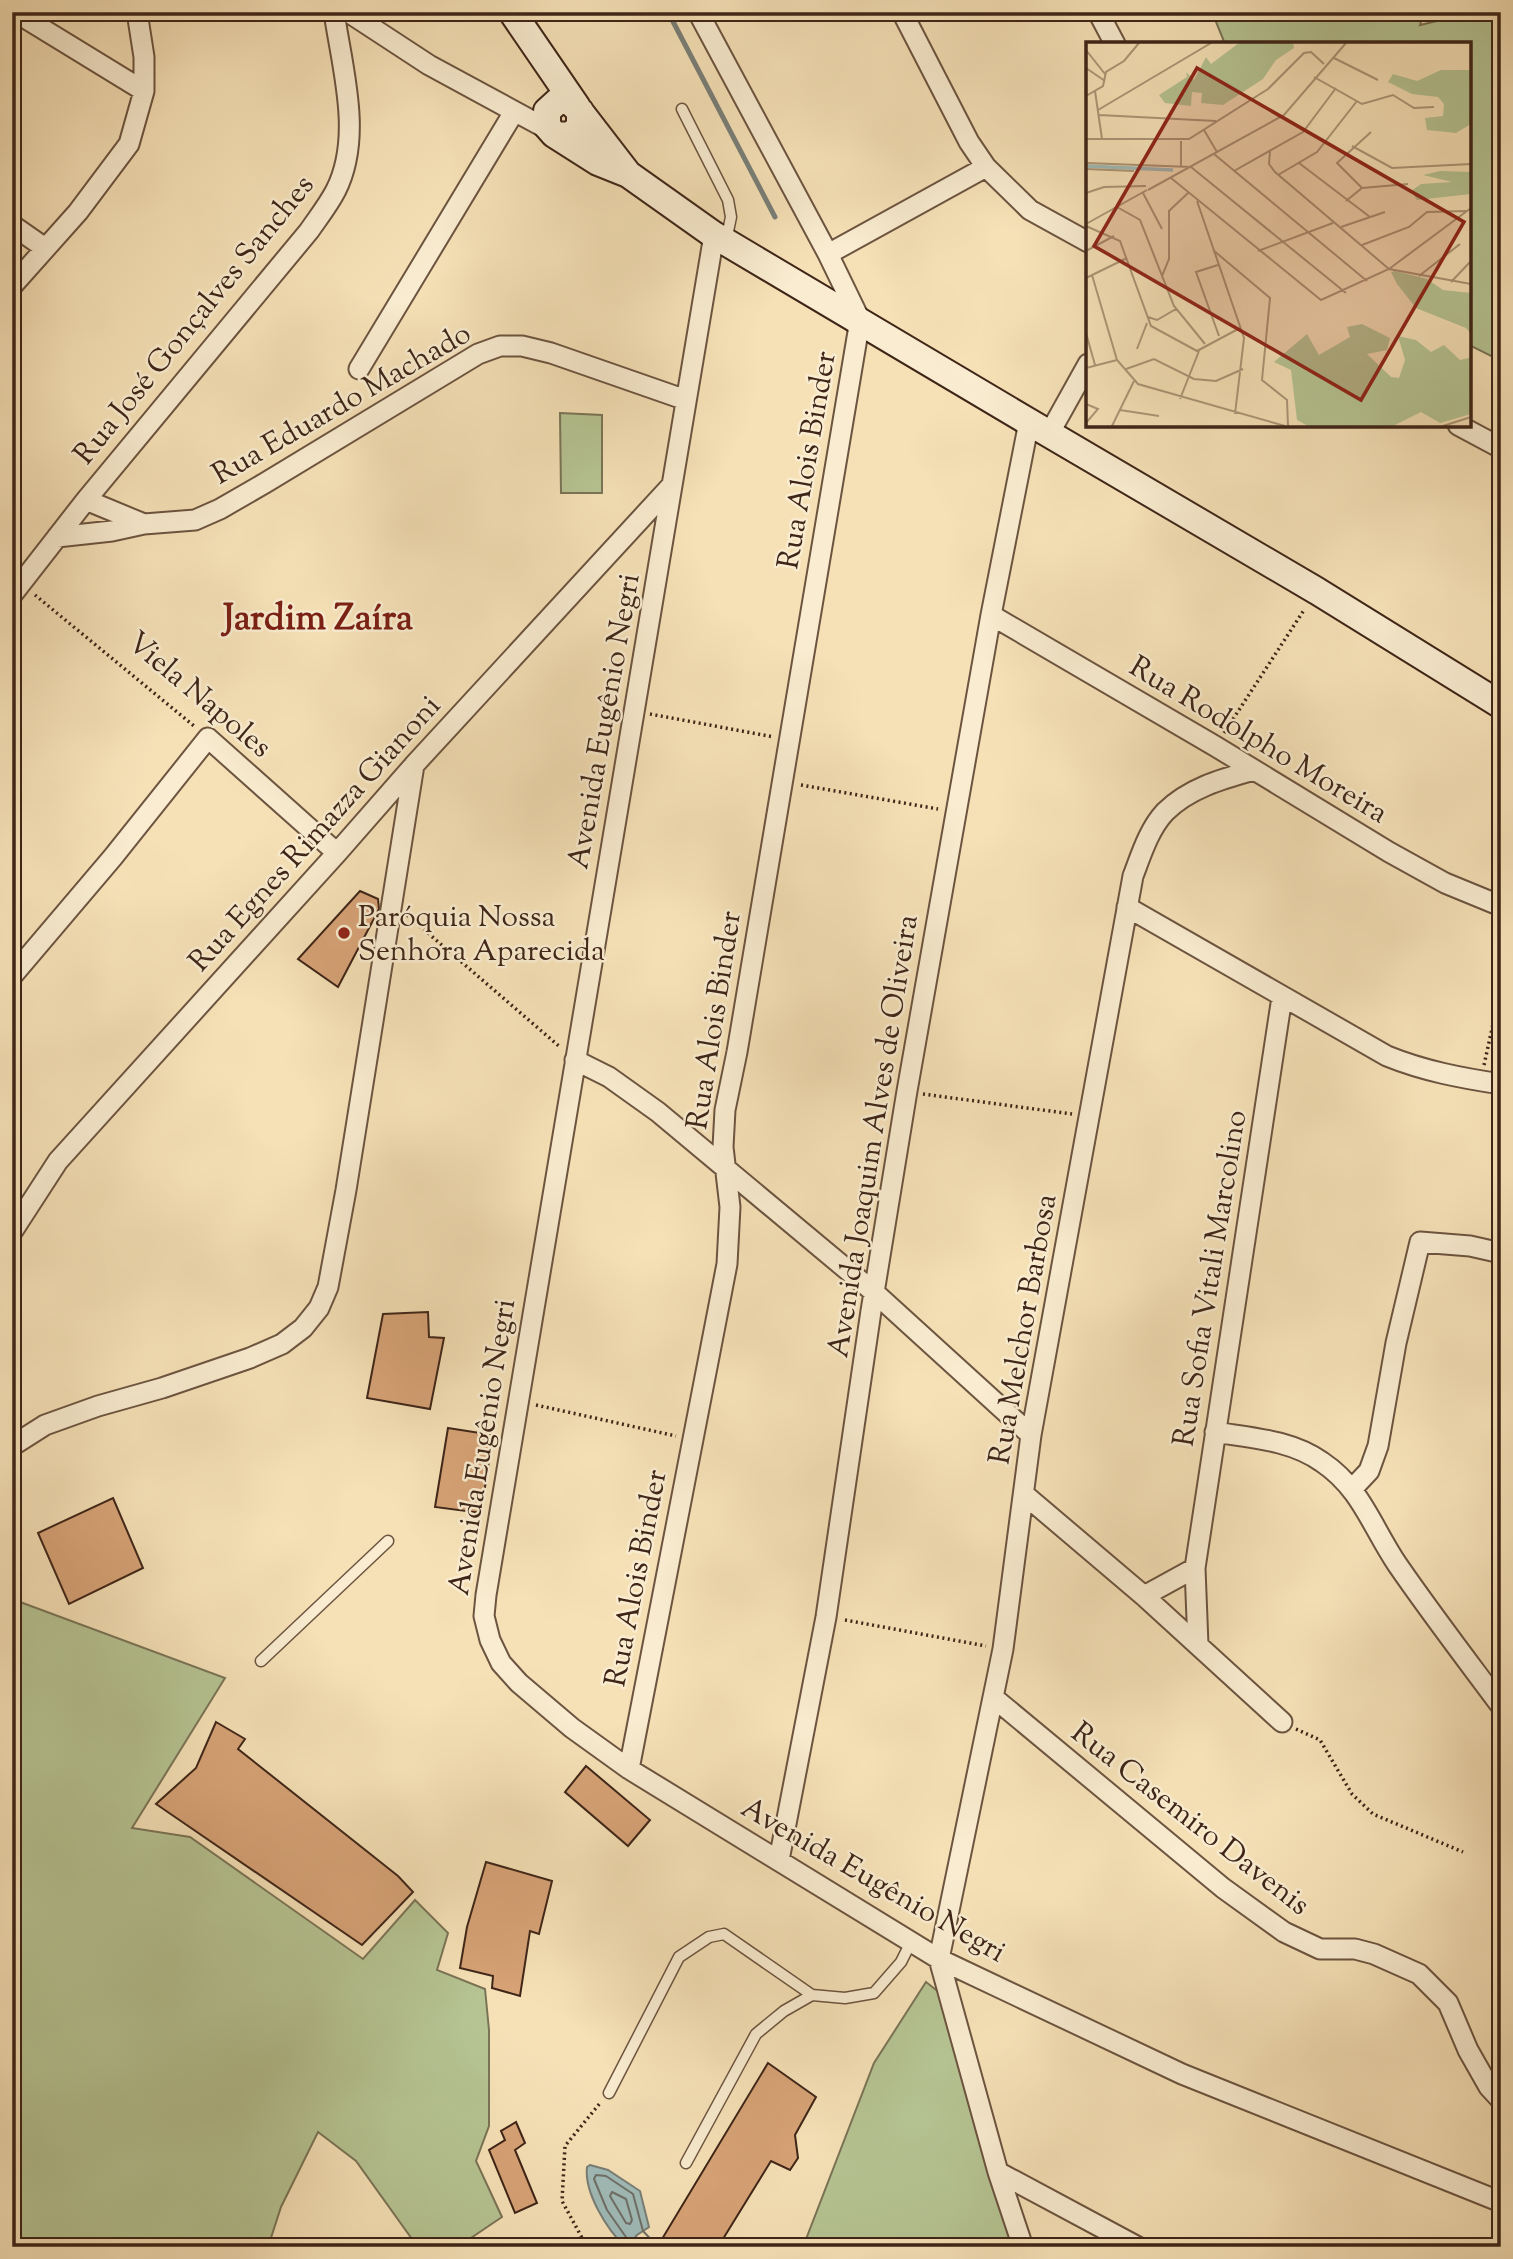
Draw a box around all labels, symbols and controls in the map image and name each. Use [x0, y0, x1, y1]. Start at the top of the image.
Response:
inset map [1086, 42, 1471, 427]
street label: Rua José Gonçalves Sanches [64, 166, 326, 475]
street label: Rua Eduardo Machado [205, 313, 480, 497]
street label: Rua Alois Binder [768, 348, 849, 573]
street label: Avenida Eugênio Negri [558, 570, 653, 873]
district label: Jardim Zaíra [220, 593, 413, 647]
street label: Viela Napoles [117, 622, 280, 769]
street label: Rua Rodolpho Moreira [1120, 647, 1395, 836]
street label: Rua Egnes Rimazza Gianoni [180, 687, 452, 982]
place label: Paróquia Nossa Senhora Aparecida [358, 897, 605, 974]
street label: Rua Alois Binder [677, 908, 754, 1133]
street label: Avenida Joaquim Alves de Oliveira [818, 912, 931, 1361]
marker: Paróquia Nossa Senhora Aparecida [336, 925, 352, 941]
street label: Rua Sofia Vitali Marcolino [1164, 1107, 1259, 1450]
street label: Rua Melchor Barbosa [980, 1191, 1069, 1468]
street label: Avenida Eugênio Negri [439, 1296, 528, 1599]
street label: Rua Alois Binder [595, 1466, 680, 1691]
street label: Rua Casemiro Davenis [1061, 1713, 1318, 1927]
street label: Avenida Eugênio Negri [732, 1788, 1013, 1975]

